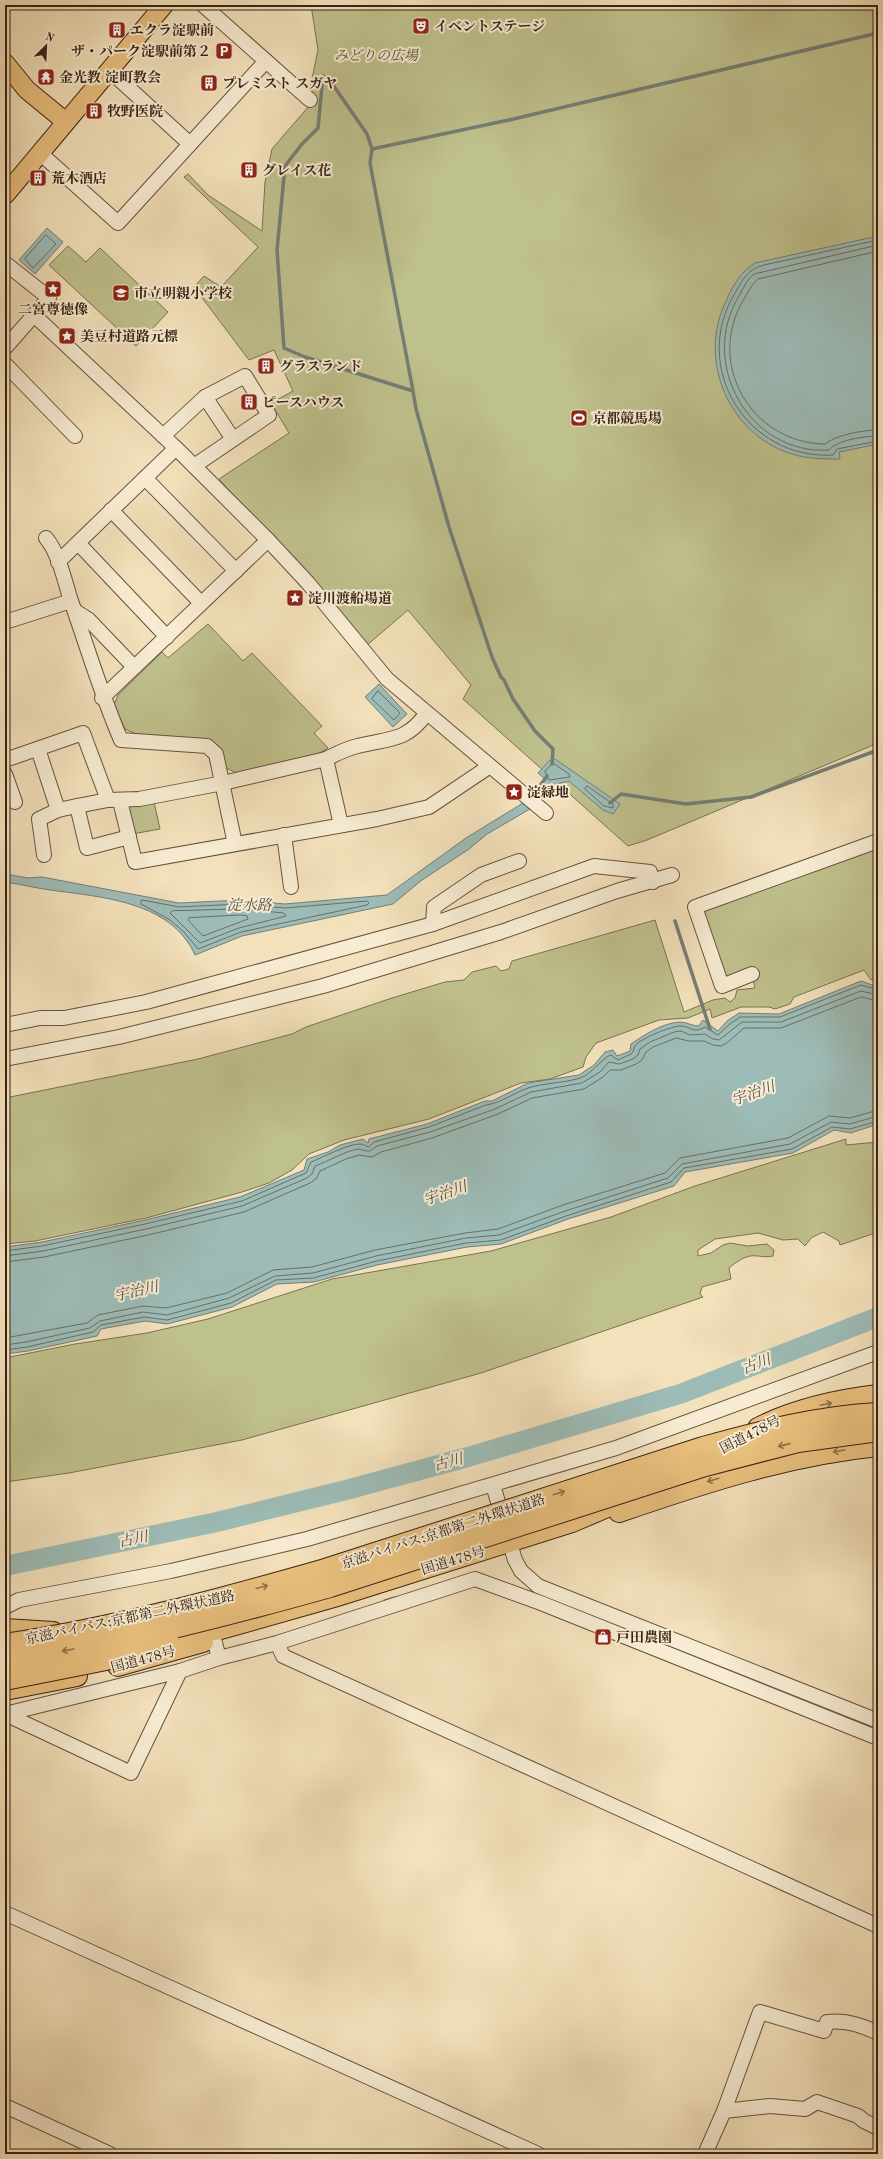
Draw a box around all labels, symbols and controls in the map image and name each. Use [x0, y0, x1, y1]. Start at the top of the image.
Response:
theatre icon: イベントステージ [411, 16, 431, 36]
place label: イベントステージ [434, 19, 545, 34]
building icon: エクラ淀駅前 [107, 20, 127, 40]
place label: エクラ淀駅前 [130, 22, 214, 38]
north arrow [26, 26, 66, 66]
text: N [43, 32, 56, 45]
parking icon: ザ・パーク淀駅前第２ [214, 41, 234, 61]
place label: ザ・パーク淀駅前第２ [71, 43, 211, 59]
park label: みどりの広場 [334, 48, 420, 63]
temple icon: 金光教 淀町教会 [36, 67, 56, 87]
place label: 金光教 淀町教会 [59, 69, 161, 85]
building icon: プレミスト スガヤ [199, 73, 219, 93]
place label: プレミスト スガヤ [222, 76, 337, 91]
building icon: 牧野医院 [84, 101, 104, 121]
place label: 牧野医院 [107, 104, 163, 119]
building icon: グレイス花 [239, 160, 259, 180]
place label: グレイス花 [262, 163, 331, 178]
building icon: 荒木酒店 [28, 168, 48, 188]
place label: 荒木酒店 [51, 171, 107, 186]
place icon: 二宮尊徳像 [43, 279, 63, 299]
school or university icon: 市立明親小学校 [111, 283, 131, 303]
place label: 市立明親小学校 [134, 286, 232, 301]
place label: 二宮尊徳像 [18, 301, 88, 317]
place icon: 美豆村道路元標 [57, 326, 77, 346]
place label: 美豆村道路元標 [80, 329, 178, 344]
building icon: グラスランド [256, 356, 276, 376]
place label: グラスランド [279, 359, 363, 374]
building icon: ピースハウス [239, 392, 259, 412]
place label: ピースハウス [262, 395, 344, 410]
sports icon: 京都競馬場 [569, 408, 589, 428]
place label: 京都競馬場 [592, 411, 662, 426]
place icon: 淀川渡船場道 [285, 588, 305, 608]
place label: 淀川渡船場道 [308, 591, 392, 606]
place icon: 淀緑地 [504, 782, 524, 802]
place label: 淀緑地 [527, 785, 569, 800]
water label: 淀水路 [226, 897, 272, 914]
water label: 宇治川 [729, 1077, 779, 1109]
water label: 宇治川 [421, 1177, 471, 1209]
water label: 宇治川 [112, 1278, 162, 1305]
water label: 古川 [739, 1350, 775, 1378]
one-way arrow [819, 1400, 832, 1408]
street label: 国道478号 [717, 1413, 783, 1456]
one-way arrow [778, 1441, 791, 1449]
one-way arrow [833, 1447, 846, 1455]
water label: 古川 [431, 1450, 467, 1475]
one-way arrow [707, 1477, 720, 1484]
one-way arrow [553, 1489, 565, 1497]
street label: 京滋バイパス;京都第二外環状道路 [339, 1491, 547, 1572]
water label: 古川 [117, 1528, 151, 1551]
street label: 国道478号 [419, 1544, 487, 1577]
one-way arrow [255, 1583, 268, 1590]
street label: 京滋バイパス;京都第二外環状道路 [24, 1588, 236, 1647]
shop icon: 戸田農園 [593, 1627, 613, 1647]
place label: 戸田農園 [616, 1630, 672, 1645]
street label: 国道478号 [109, 1644, 177, 1675]
one-way arrow [62, 1646, 75, 1654]

